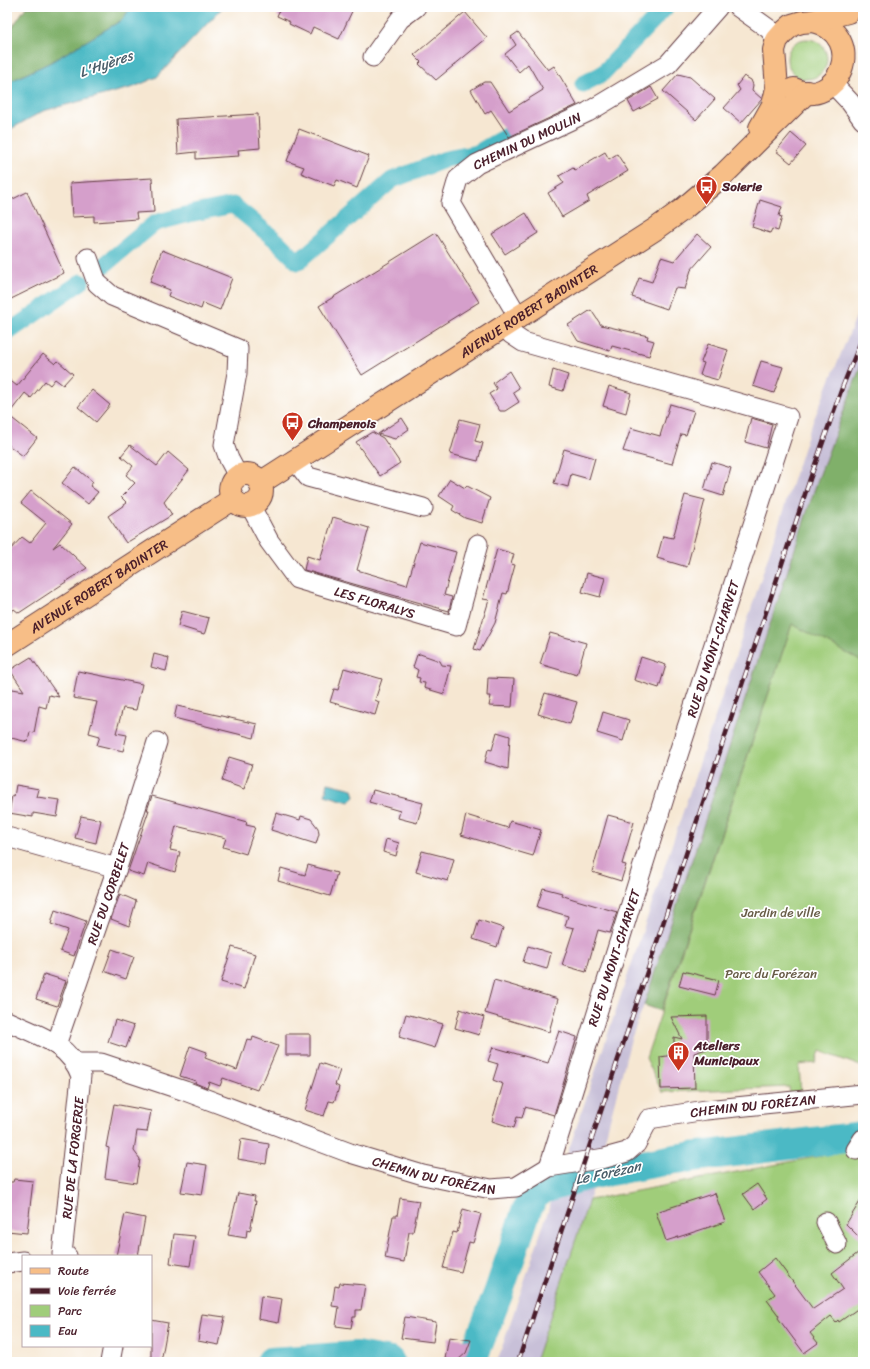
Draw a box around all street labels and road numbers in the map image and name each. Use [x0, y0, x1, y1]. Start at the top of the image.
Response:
street label: CHEMIN DU MOULIN [469, 105, 585, 176]
street label: AVENUE ROBERT BADINTER [454, 257, 602, 364]
street label: AVENUE ROBERT BADINTER [24, 532, 172, 640]
street label: RUE DU MONT-CHARVET [680, 577, 746, 720]
street label: LES FLORALYS [332, 579, 418, 625]
street label: RUE DU CORBELET [80, 839, 136, 948]
street label: RUE DU MONT-CHARVET [581, 886, 647, 1029]
street label: CHEMIN DU FORÉZAN [688, 1087, 817, 1124]
street label: RUE DE LA FORGERIE [55, 1095, 91, 1220]
street label: CHEMIN DU FORÉZAN [370, 1149, 497, 1201]

